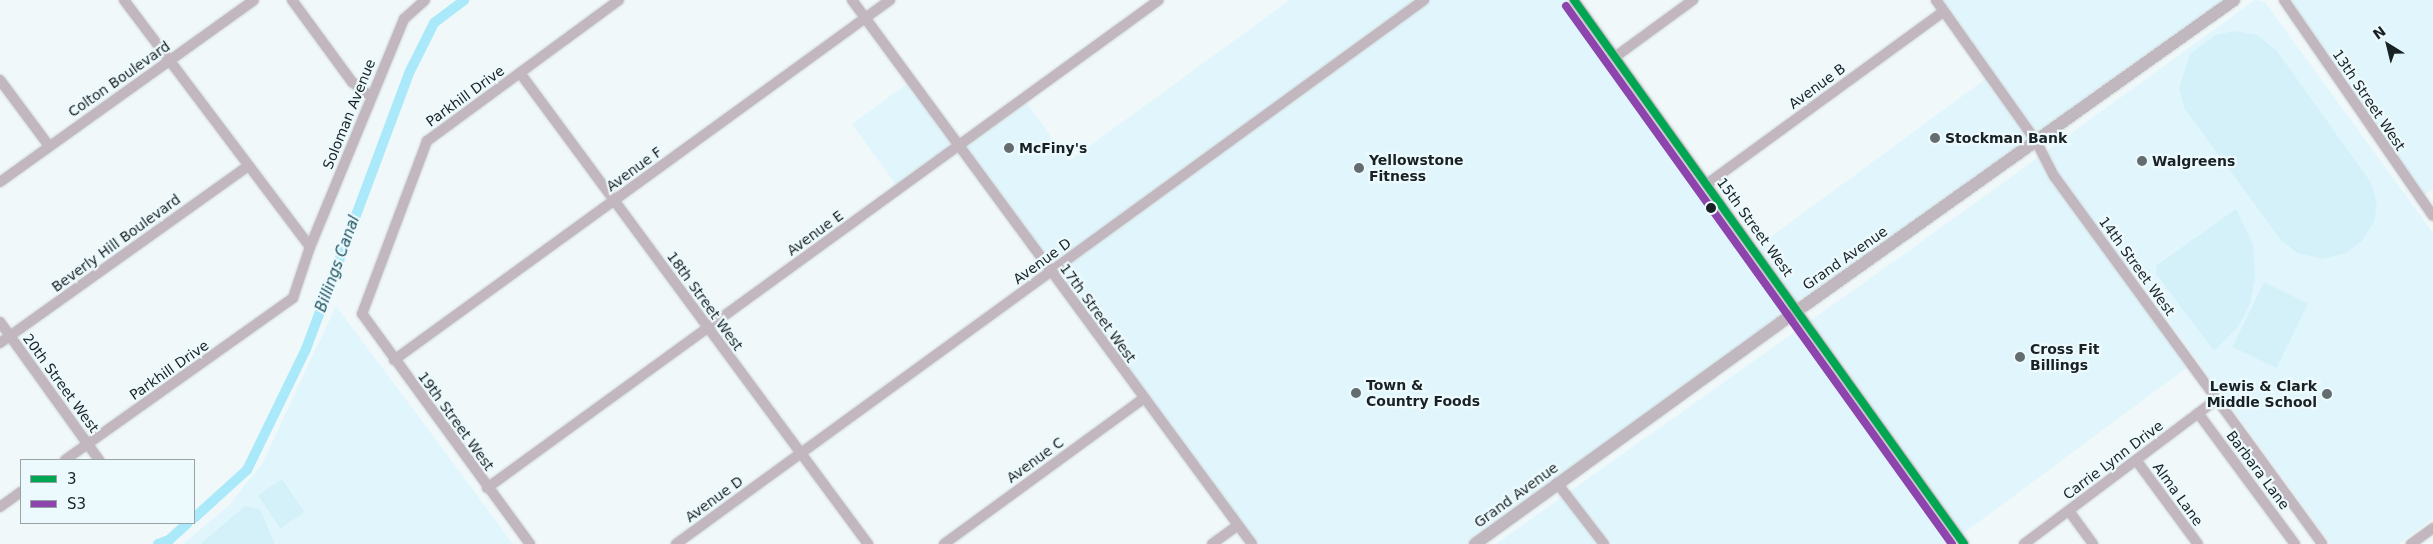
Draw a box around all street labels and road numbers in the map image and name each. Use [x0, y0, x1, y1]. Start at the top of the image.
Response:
street label: Colton Boulevard [65, 38, 173, 120]
street label: 13th Street West [2329, 46, 2409, 154]
street label: Soloman Avenue [319, 56, 379, 172]
street label: Avenue B [1785, 60, 1849, 112]
street label: Parkhill Drive [423, 62, 507, 130]
street label: Avenue F [603, 143, 665, 195]
street label: 15th Street West [1714, 174, 1796, 280]
street label: Beverly Hill Boulevard [48, 191, 184, 295]
street label: Avenue E [784, 207, 846, 259]
street label: 14th Street West [2096, 213, 2178, 319]
street label: Grand Avenue [1799, 223, 1891, 293]
street label: Avenue D [1010, 234, 1074, 288]
street label: 18th Street West [664, 248, 746, 354]
street label: 17th Street West [1057, 260, 1139, 366]
street label: 20th Street West [20, 330, 102, 436]
street label: Parkhill Drive [126, 337, 212, 403]
street label: 19th Street West [415, 368, 497, 474]
street label: Carrie Lynn Drive [2060, 417, 2166, 503]
street label: Barbara Lane [2223, 427, 2293, 513]
street label: Avenue C [1003, 434, 1067, 486]
street label: Grand Avenue [1471, 459, 1561, 531]
street label: Alma Lane [2149, 459, 2207, 529]
street label: Avenue D [682, 472, 746, 526]

